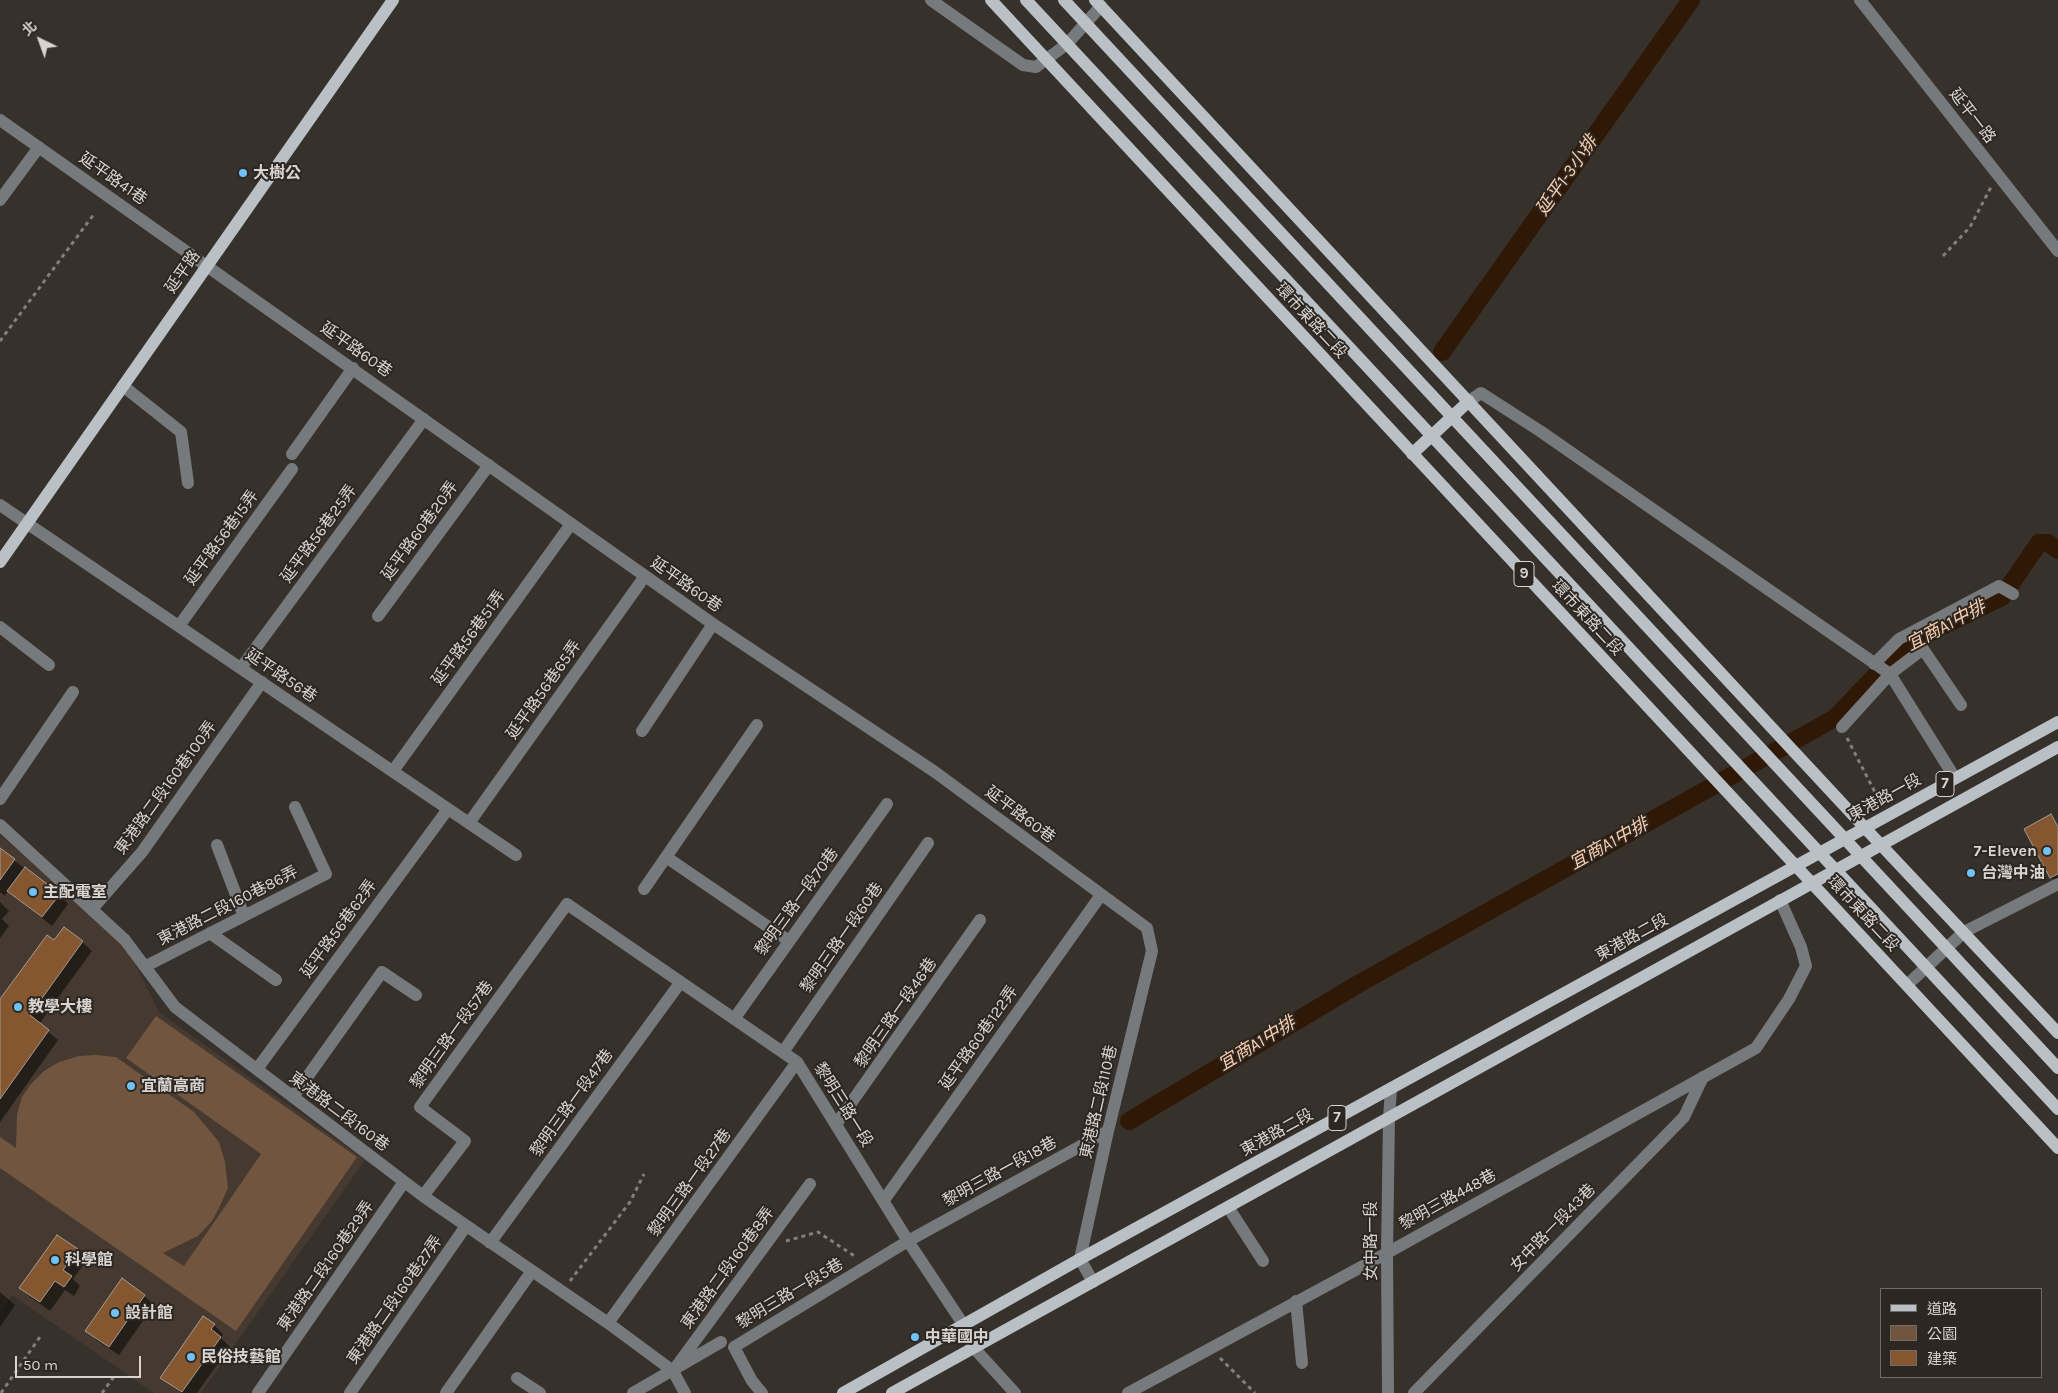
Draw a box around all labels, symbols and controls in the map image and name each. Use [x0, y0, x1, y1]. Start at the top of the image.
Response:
north arrow [15, 15, 65, 65]
text: 北 [19, 17, 41, 39]
street label: 延平一路 [1945, 85, 1999, 147]
water label: 延平1-3小排 [1532, 132, 1602, 220]
street label: 延平路41巷 [75, 149, 151, 209]
place label: 大樹公 [253, 163, 301, 183]
marker: 大樹公 [237, 167, 249, 179]
street label: 延平路 [161, 247, 205, 297]
street label: 環市東路二段 [1271, 279, 1351, 363]
street label: 延平路60巷 [317, 318, 395, 382]
street label: 延平路60巷20弄 [378, 478, 462, 584]
street label: 延平路56巷25弄 [277, 481, 361, 587]
street label: 延平路56巷15弄 [181, 487, 263, 589]
street label: 延平路60巷 [647, 553, 725, 617]
road number: 9 [1514, 562, 1534, 586]
street label: 環市東路二段 [1547, 576, 1627, 660]
street label: 延平路56巷51弄 [428, 587, 510, 689]
water label: 宜商A1中排 [1903, 596, 1989, 656]
street label: 延平路56巷65弄 [503, 637, 585, 743]
street label: 延平路56巷 [242, 645, 320, 707]
street label: 東港路二段160巷100弄 [111, 718, 221, 858]
street label: 東港路一段 [1845, 770, 1925, 826]
road number: 7 [1936, 772, 1954, 796]
street label: 延平路60巷 [981, 782, 1059, 848]
water label: 宜商A1中排 [1566, 814, 1652, 874]
place label: 7-Eleven [1974, 841, 2037, 861]
street label: 黎明三路一段70巷 [751, 844, 843, 960]
marker: 7-Eleven [2041, 845, 2053, 857]
street label: 東港路二段160巷86弄 [155, 862, 301, 950]
place label: 台灣中油 [1981, 863, 2045, 883]
marker: 台灣中油 [1965, 867, 1977, 879]
street label: 環市東路二段 [1823, 872, 1903, 956]
street label: 延平路56巷62弄 [297, 876, 381, 982]
street label: 黎明三路一段60巷 [797, 879, 887, 997]
place label: 主配電室 [43, 882, 107, 902]
marker: 主配電室 [27, 886, 39, 898]
street label: 東港路二段 [1592, 910, 1672, 966]
street label: 黎明三路一段46巷 [851, 954, 941, 1072]
street label: 黎明三路一段57巷 [406, 977, 498, 1093]
street label: 延平路60巷122弄 [936, 982, 1022, 1094]
place label: 教學大樓 [28, 997, 92, 1017]
marker: 教學大樓 [12, 1001, 24, 1013]
water label: 宜商A1中排 [1214, 1012, 1300, 1076]
street label: 東港路二段110巷 [1077, 1043, 1121, 1161]
street label: 黎明三路一段47巷 [526, 1045, 618, 1161]
street label: 黎明三路一段 [809, 1059, 877, 1151]
street label: 東港路二段160巷 [285, 1068, 393, 1156]
place label: 宜蘭高商 [141, 1076, 205, 1096]
marker: 宜蘭高商 [125, 1080, 137, 1092]
street label: 東港路二段 [1237, 1105, 1317, 1161]
road number: 7 [1328, 1106, 1346, 1130]
street label: 黎明三路一段27巷 [644, 1125, 736, 1241]
street label: 黎明三路一段18巷 [940, 1133, 1060, 1211]
street label: 黎明三路448巷 [1396, 1165, 1500, 1235]
street label: 女中路一段43巷 [1506, 1180, 1600, 1276]
street label: 東港路二段160巷29弄 [274, 1197, 378, 1335]
street label: 女中路一段 [1361, 1201, 1381, 1281]
street label: 東港路二段160巷8弄 [677, 1203, 779, 1333]
street label: 東港路二段160巷27弄 [343, 1232, 447, 1368]
place label: 科學館 [65, 1250, 113, 1270]
marker: 科學館 [49, 1254, 61, 1266]
street label: 黎明三路一段5巷 [733, 1255, 847, 1333]
legend [1880, 1288, 2043, 1378]
text: 道路 [1927, 1300, 1957, 1318]
place label: 設計館 [125, 1303, 173, 1323]
marker: 設計館 [109, 1307, 121, 1319]
text: 公園 [1927, 1325, 1957, 1343]
place label: 中華國中 [925, 1327, 989, 1347]
marker: 中華國中 [909, 1331, 921, 1343]
scale bar [18, 1346, 144, 1378]
place label: 民俗技藝館 [201, 1347, 281, 1367]
text: 建築 [1927, 1350, 1957, 1368]
marker: 民俗技藝館 [185, 1351, 197, 1363]
text: 50 m [23, 1356, 58, 1374]

